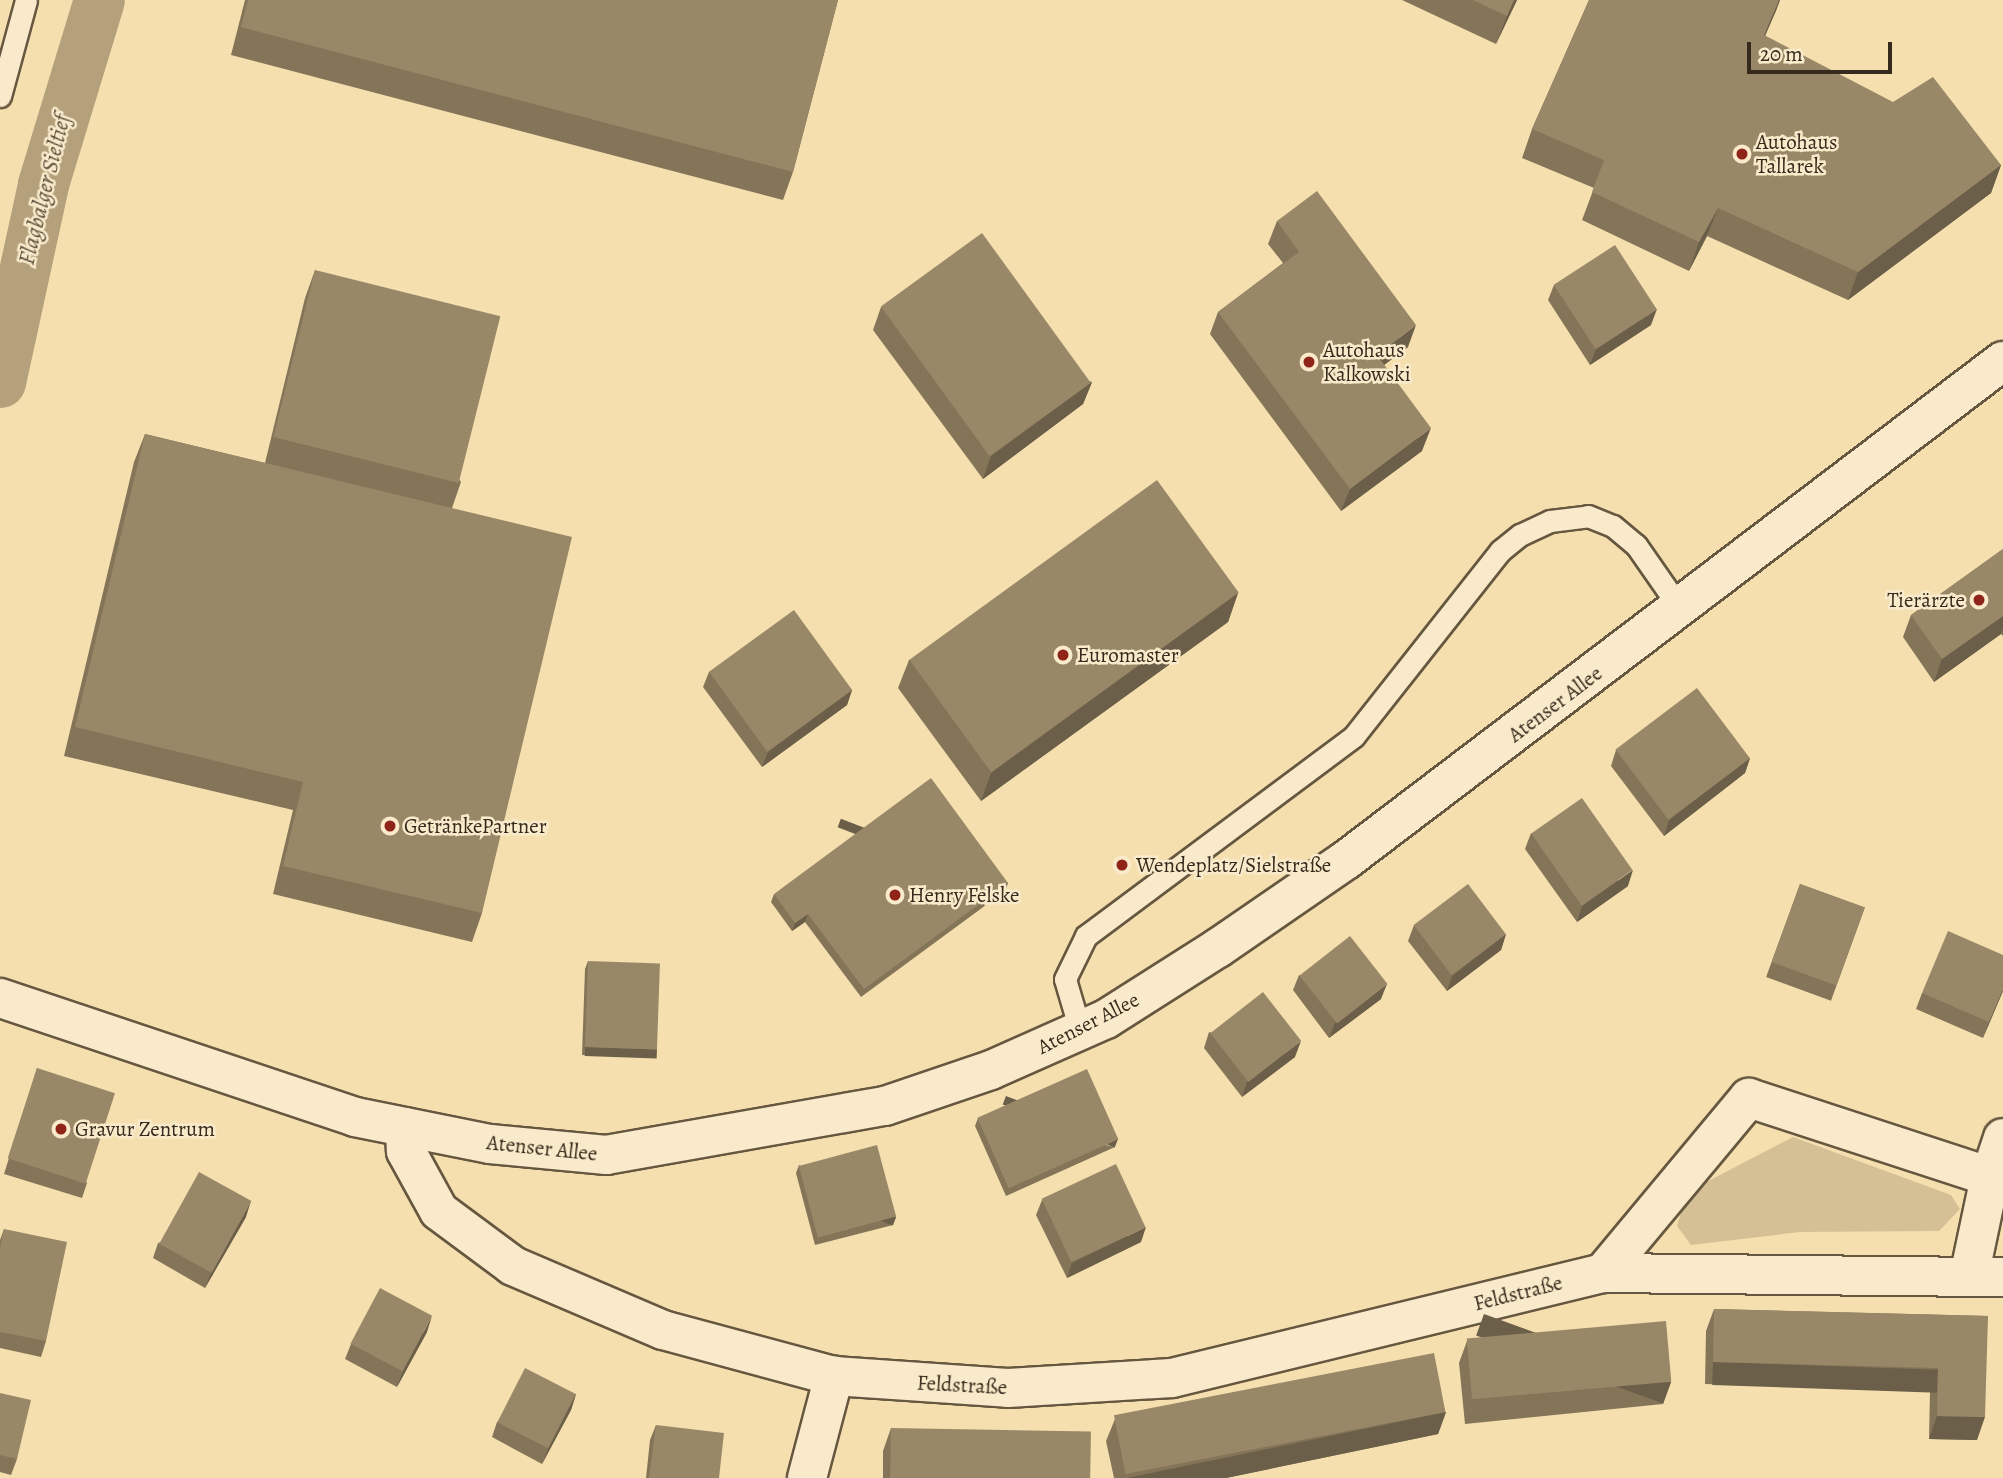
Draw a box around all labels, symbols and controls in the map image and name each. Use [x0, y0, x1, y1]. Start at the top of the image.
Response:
scale bar [1751, 28, 1896, 72]
text: 20 m [1760, 40, 1803, 68]
water label: Flagbalger Sieltief [13, 112, 77, 268]
place label: Autohaus Tallarek [1756, 129, 1837, 179]
marker: Autohaus Tallarek [1734, 146, 1750, 162]
place label: Autohaus Kalkowski [1323, 337, 1411, 387]
marker: Autohaus Kalkowski [1301, 354, 1317, 370]
place label: Tierärzte [1887, 587, 1965, 613]
marker: Tierärzte [1971, 592, 1987, 608]
place label: Euromaster [1077, 642, 1179, 668]
marker: Euromaster [1055, 647, 1071, 663]
street label: Atenser Allee [1503, 661, 1607, 747]
place label: GetränkePartner [404, 813, 547, 839]
marker: GetränkePartner [382, 818, 398, 834]
place label: Wendeplatz/Sielstraße [1136, 852, 1331, 878]
marker: Wendeplatz/Sielstraße [1114, 857, 1130, 873]
place label: Henry Felske [909, 882, 1019, 908]
marker: Henry Felske [887, 887, 903, 903]
street label: Atenser Allee [1033, 987, 1143, 1059]
place label: Gravur Zentrum [75, 1116, 215, 1142]
marker: Gravur Zentrum [53, 1121, 69, 1137]
street label: Atenser Allee [485, 1130, 599, 1166]
street label: Feldstraße [1471, 1270, 1565, 1316]
street label: Feldstraße [916, 1370, 1008, 1400]

